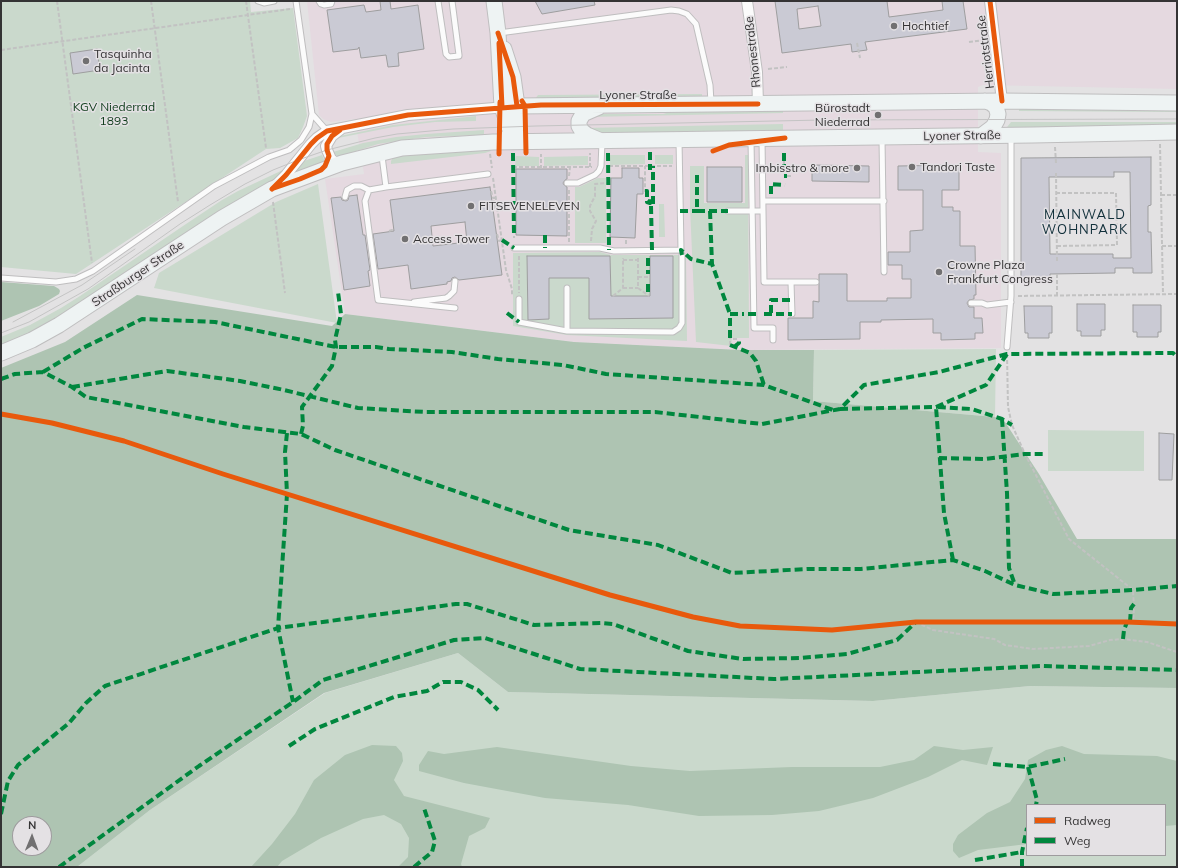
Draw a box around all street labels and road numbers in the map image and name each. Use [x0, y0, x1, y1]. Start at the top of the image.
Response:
street label: Herriotstraße [974, 14, 998, 90]
street label: Rhonestraße [742, 16, 764, 88]
street label: Lyoner Straße [599, 88, 677, 102]
street label: Lyoner Straße [923, 128, 1001, 144]
street label: Straßburger Straße [89, 238, 187, 310]

